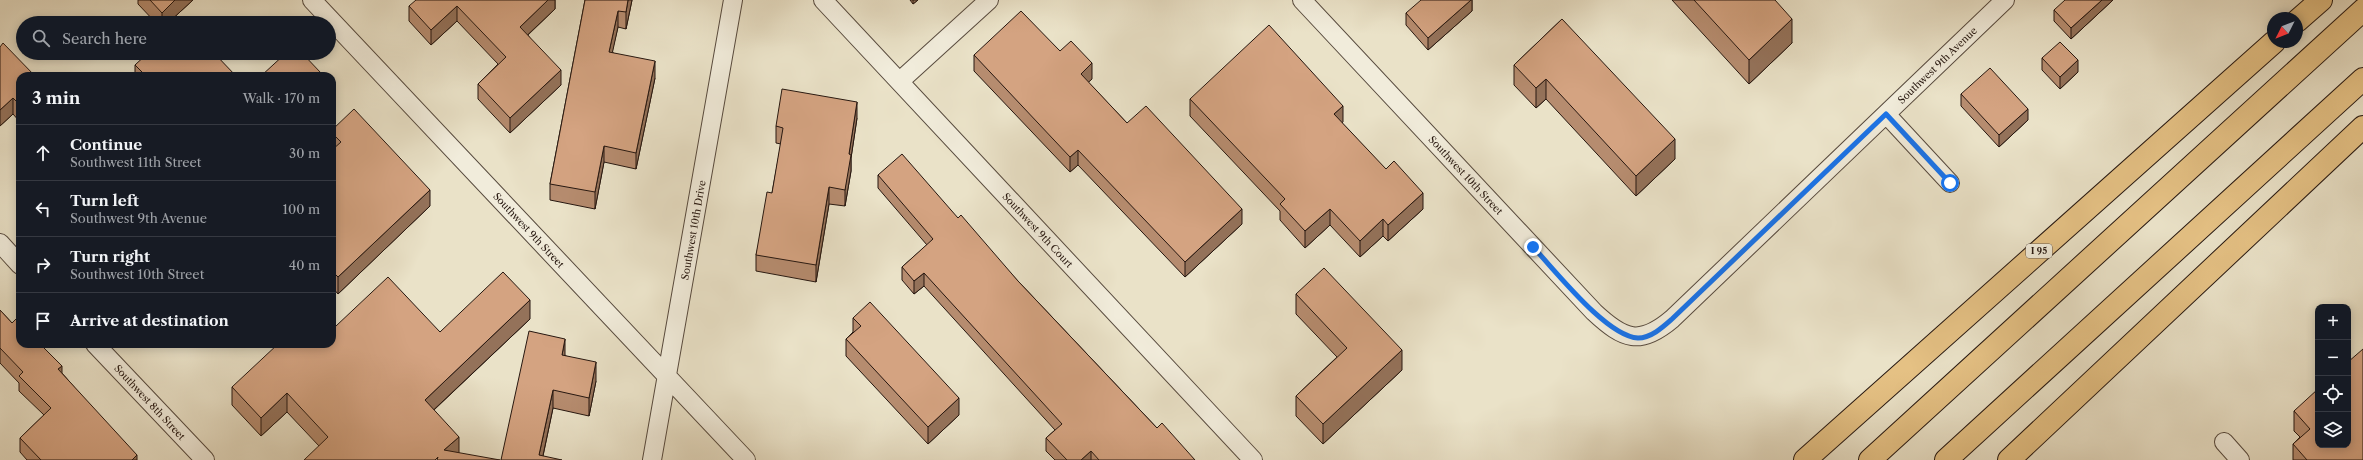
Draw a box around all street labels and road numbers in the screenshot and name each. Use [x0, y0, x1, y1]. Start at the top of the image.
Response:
street label: Southwest 9th Avenue [1895, 24, 1980, 107]
street label: Southwest 10th Street [1426, 133, 1506, 218]
street label: Southwest 10th Drive [678, 179, 709, 281]
street label: Southwest 9th Street [490, 190, 567, 271]
street label: Southwest 9th Court [999, 190, 1076, 271]
road number: I 95 [2026, 244, 2052, 258]
street label: Southwest 8th Street [111, 362, 188, 443]

